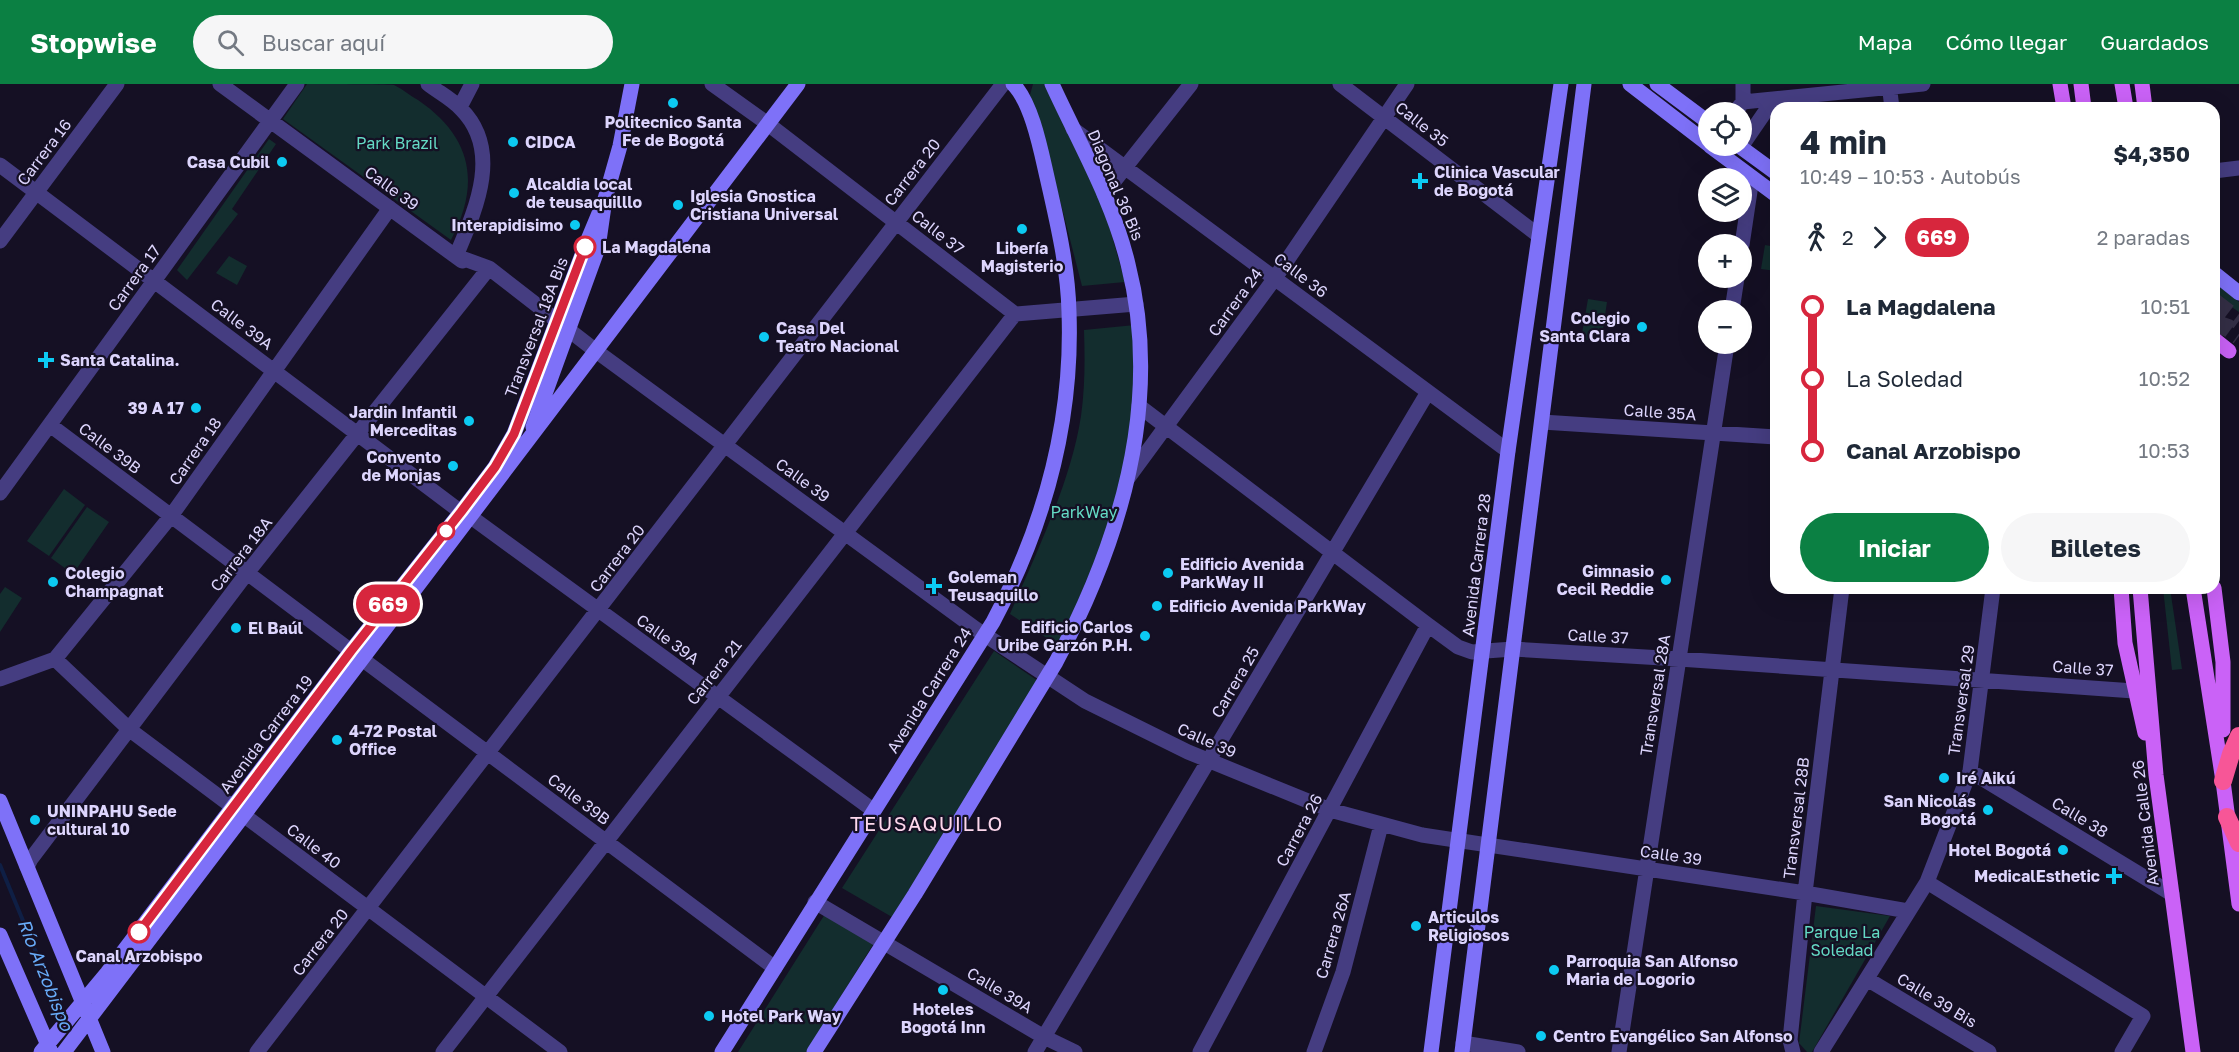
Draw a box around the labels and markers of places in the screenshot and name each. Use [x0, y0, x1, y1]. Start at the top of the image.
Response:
marker: Politecnico Santa Fe de Bogotá [666, 96, 680, 110]
place label: Politecnico Santa Fe de Bogotá [604, 112, 742, 150]
place label: CIDCA [525, 132, 576, 152]
marker: CIDCA [506, 135, 520, 149]
place label: Casa Cubil [187, 152, 271, 172]
marker: Casa Cubil [275, 155, 289, 169]
place label: Clinica Vascular de Bogotá [1434, 162, 1560, 200]
marker: Clinica Vascular de Bogotá [1411, 172, 1429, 190]
place label: Alcaldia local de teusaquilllo [526, 174, 643, 212]
marker: Alcaldia local de teusaquilllo [507, 186, 521, 200]
place label: Iglesia Gnostica Cristiana Universal [690, 186, 839, 224]
marker: Iglesia Gnostica Cristiana Universal [671, 198, 685, 212]
place label: Interapidisimo [451, 215, 563, 235]
marker: Interapidisimo [568, 218, 582, 232]
marker: Libería Magisterio [1015, 222, 1029, 236]
marker: La Magdalena [574, 236, 596, 258]
place label: La Magdalena [602, 237, 711, 257]
place label: Libería Magisterio [981, 238, 1064, 276]
place label: Colegio Santa Clara [1539, 308, 1630, 346]
place label: Casa Del Teatro Nacional [776, 318, 899, 356]
marker: Colegio Santa Clara [1635, 320, 1649, 334]
marker: Casa Del Teatro Nacional [757, 330, 771, 344]
place label: Santa Catalina. [60, 350, 180, 370]
marker: Santa Catalina. [37, 351, 55, 369]
place label: 39 A 17 [128, 398, 184, 418]
marker: 39 A 17 [189, 401, 203, 415]
place label: Jardin Infantil Merceditas [349, 402, 458, 440]
marker: Jardin Infantil Merceditas [462, 414, 476, 428]
place label: Convento de Monjas [362, 447, 441, 485]
marker: Convento de Monjas [446, 459, 460, 473]
unlabelled marker [437, 522, 455, 540]
place label: Edificio Avenida ParkWay II [1180, 554, 1304, 592]
place label: Gimnasio Cecil Reddie [1556, 561, 1654, 599]
place label: Colegio Champagnat [65, 563, 164, 601]
marker: Edificio Avenida ParkWay II [1161, 566, 1175, 580]
place label: Goleman Teusaquillo [948, 567, 1039, 605]
marker: Gimnasio Cecil Reddie [1659, 573, 1673, 587]
marker: Colegio Champagnat [46, 575, 60, 589]
marker: Goleman Teusaquillo [925, 577, 943, 595]
place label: Edificio Avenida ParkWay [1169, 596, 1366, 616]
marker: Edificio Avenida ParkWay [1150, 599, 1164, 613]
place label: Edificio Carlos Uribe Garzón P.H. [997, 617, 1133, 655]
place label: El Baúl [248, 618, 303, 638]
marker: El Baúl [229, 621, 243, 635]
marker: Edificio Carlos Uribe Garzón P.H. [1138, 629, 1152, 643]
place label: 4-72 Postal Office [349, 721, 437, 759]
marker: 4-72 Postal Office [330, 733, 344, 747]
place label: Iré Aikú [1956, 768, 2015, 788]
marker: Iré Aikú [1937, 771, 1951, 785]
place label: San Nicolás Bogotá [1883, 791, 1976, 829]
place label: UNINPAHU Sede cultural 10 [47, 801, 177, 839]
marker: San Nicolás Bogotá [1981, 803, 1995, 817]
marker: UNINPAHU Sede cultural 10 [28, 813, 42, 827]
place label: Hotel Bogotá [1948, 840, 2051, 860]
marker: Hotel Bogotá [2056, 843, 2070, 857]
place label: MedicalEsthetic [1974, 866, 2100, 886]
marker: MedicalEsthetic [2105, 867, 2123, 885]
place label: Articulos Religiosos [1428, 907, 1509, 945]
marker: Articulos Religiosos [1409, 919, 1423, 933]
marker: Canal Arzobispo [128, 921, 150, 943]
place label: Canal Arzobispo [75, 946, 203, 966]
place label: Parroquia San Alfonso Maria de Logorio [1566, 951, 1739, 989]
marker: Parroquia San Alfonso Maria de Logorio [1547, 963, 1561, 977]
marker: Hoteles Bogotá Inn [936, 983, 950, 997]
place label: Hoteles Bogotá Inn [901, 999, 985, 1037]
place label: Hotel Park Way [721, 1006, 841, 1026]
marker: Hotel Park Way [702, 1009, 716, 1023]
place label: Centro Evangélico San Alfonso [1553, 1026, 1793, 1046]
marker: Centro Evangélico San Alfonso [1534, 1029, 1548, 1043]

